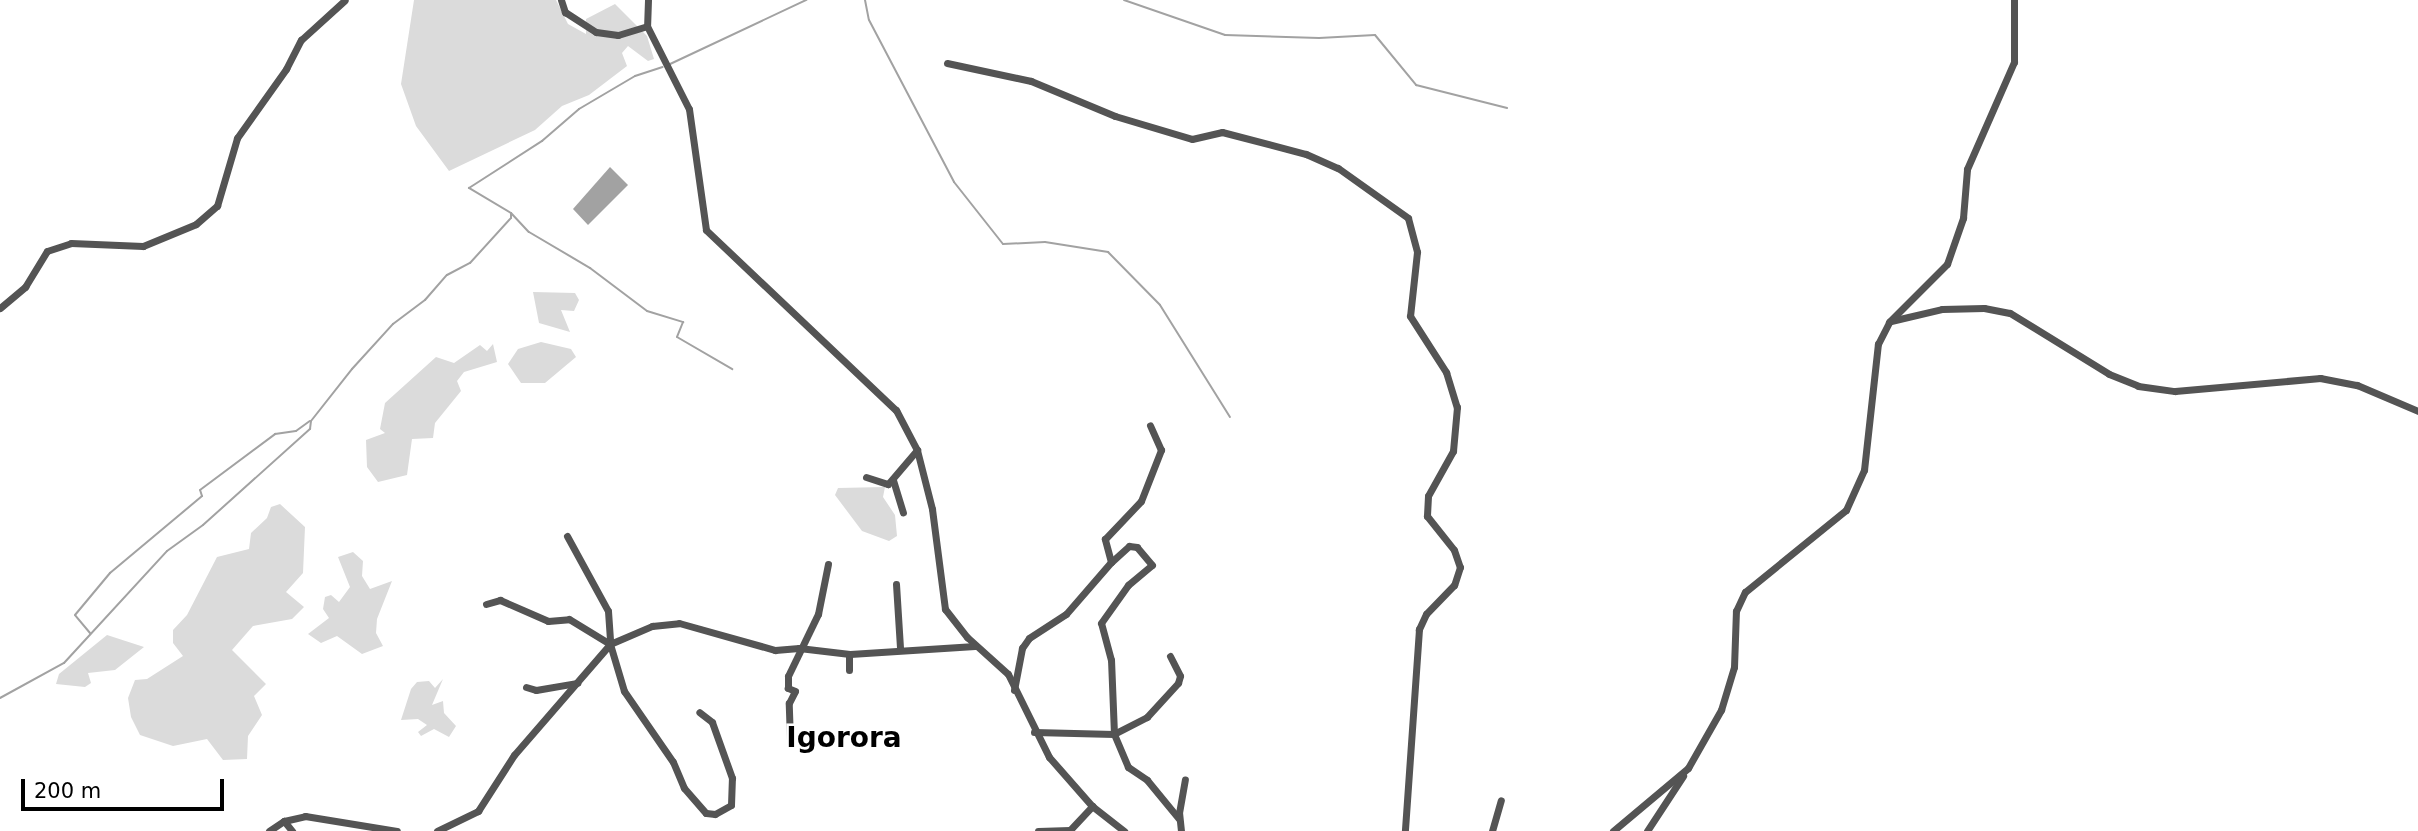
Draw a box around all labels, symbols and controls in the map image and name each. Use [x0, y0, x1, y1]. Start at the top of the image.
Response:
district label: Igorora [786, 721, 902, 755]
scale bar [24, 764, 228, 808]
text: 200 m [34, 779, 101, 803]

